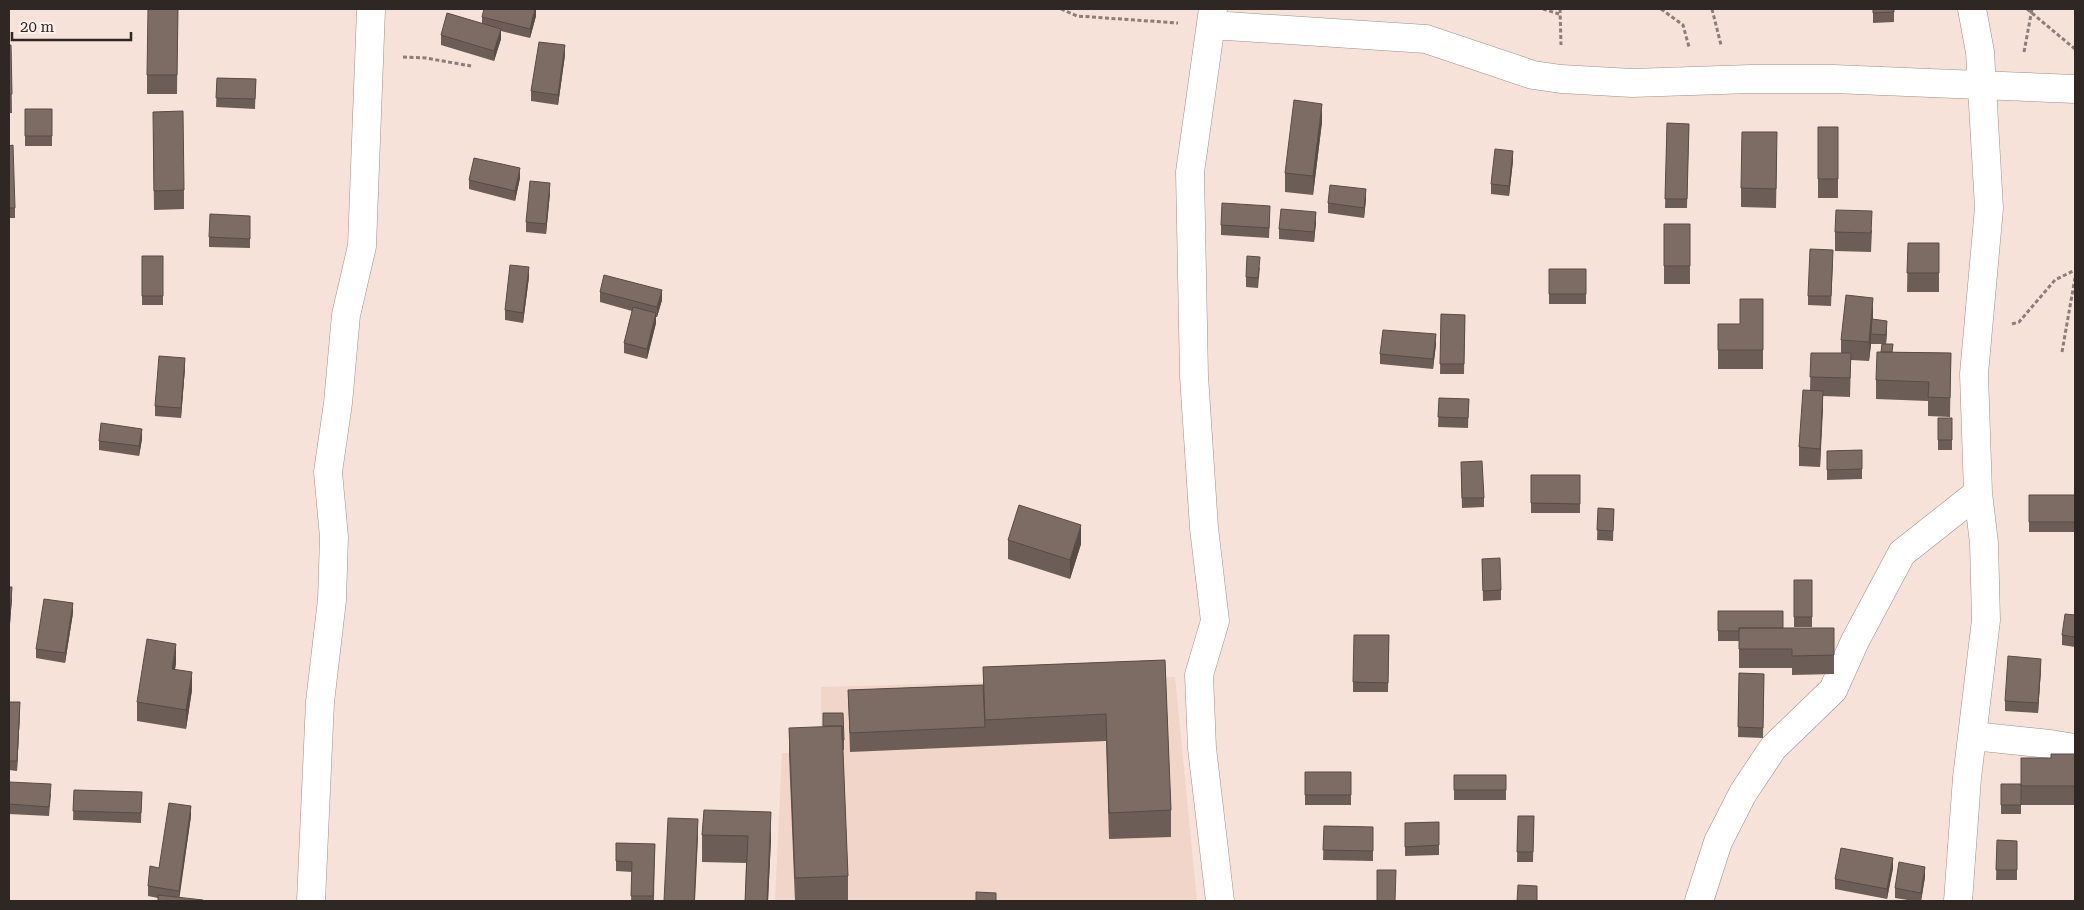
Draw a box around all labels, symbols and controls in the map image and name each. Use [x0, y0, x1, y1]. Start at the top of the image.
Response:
scale bar [12, 10, 131, 42]
text: 20 m [20, 18, 55, 36]

